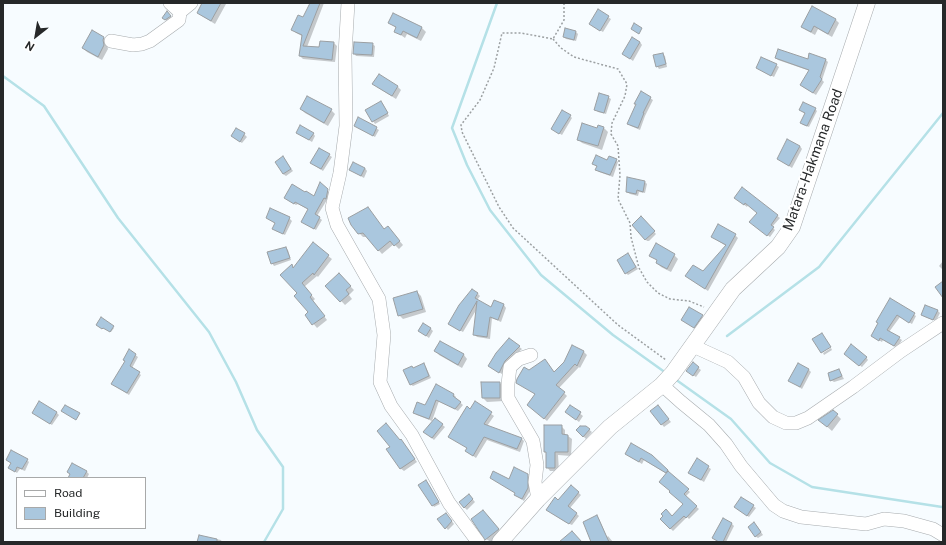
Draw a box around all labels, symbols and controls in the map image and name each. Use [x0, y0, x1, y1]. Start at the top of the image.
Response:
north arrow [16, 16, 56, 56]
text: N [23, 39, 37, 54]
street label: Matara-Hakmana Road [780, 87, 846, 233]
legend [16, 477, 146, 529]
text: Road [54, 486, 82, 500]
text: Building [54, 506, 100, 520]

